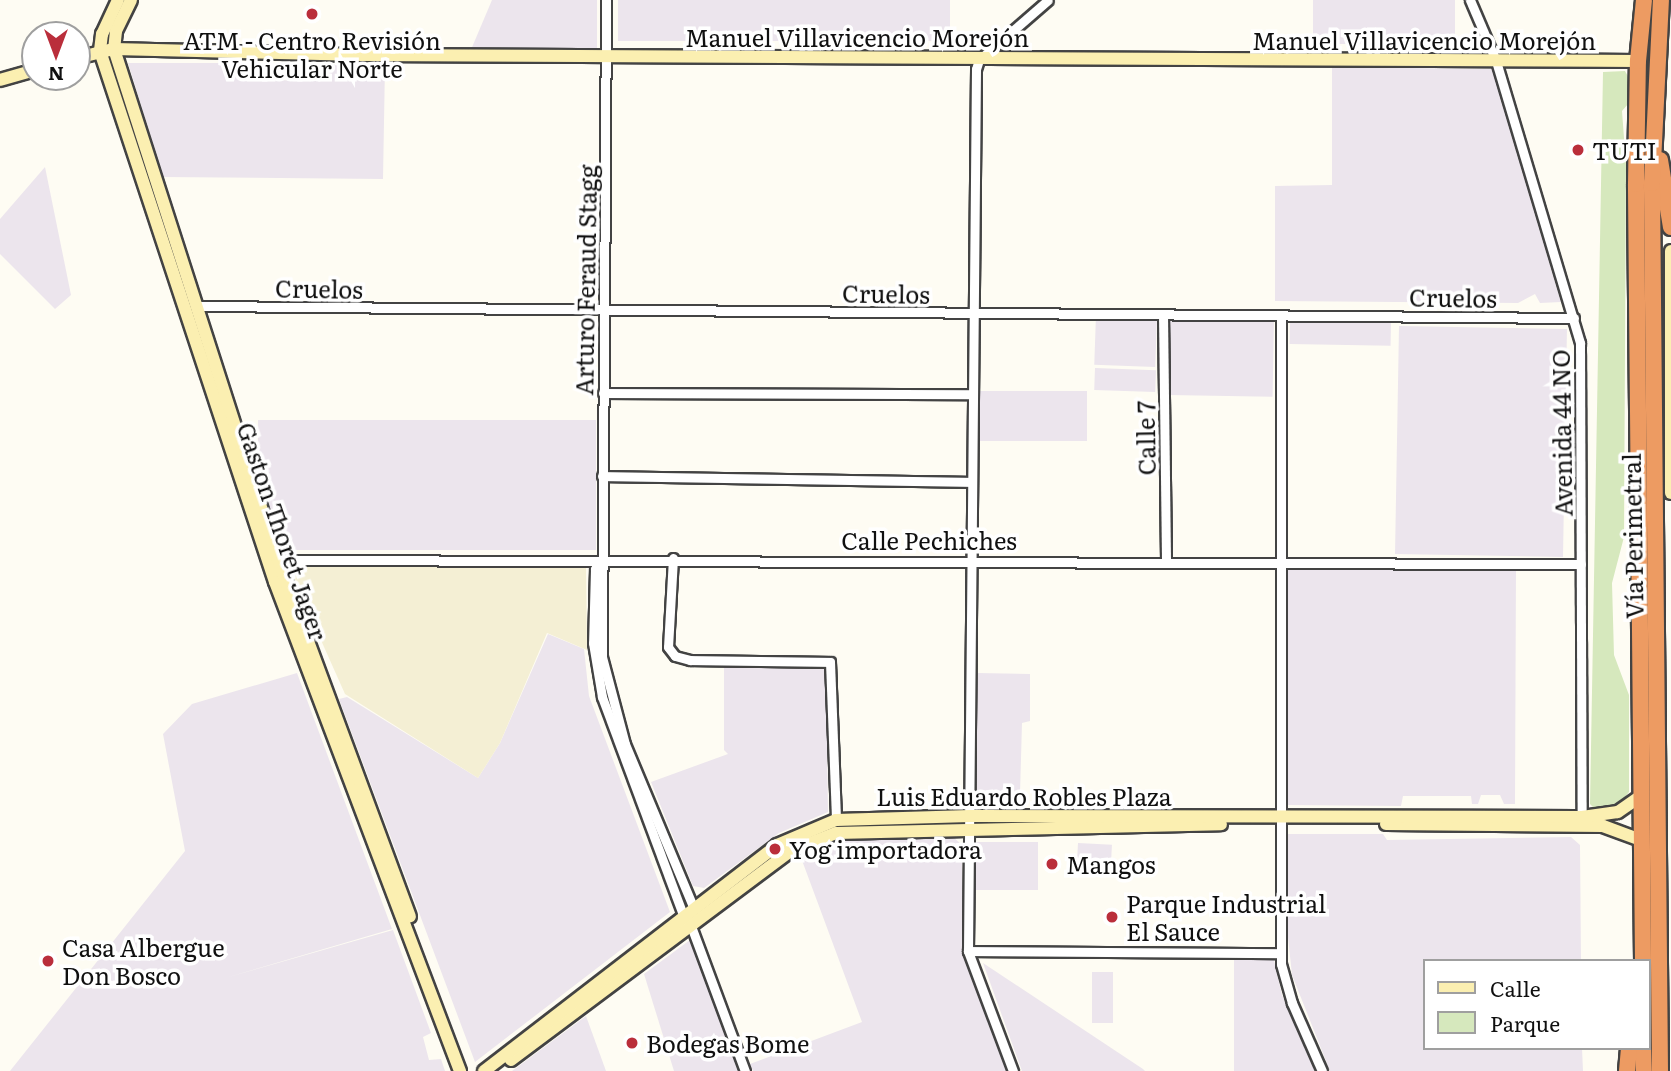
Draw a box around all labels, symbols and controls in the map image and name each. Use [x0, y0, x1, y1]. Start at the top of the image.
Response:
marker: ATM - Centro Revisión Vehicular Norte [304, 6, 320, 22]
north arrow [21, 21, 91, 91]
street label: Manuel Villavicencio Morejón [685, 23, 1029, 51]
place label: ATM - Centro Revisión Vehicular Norte [183, 26, 441, 82]
street label: Manuel Villavicencio Morejón [1252, 26, 1596, 54]
text: N [48, 61, 64, 89]
place label: TUTI [1592, 136, 1657, 164]
marker: TUTI [1570, 142, 1586, 158]
street label: Arturo Feraud Stagg [569, 164, 601, 396]
street label: Cruelos [275, 273, 363, 303]
street label: Cruelos [842, 278, 930, 308]
street label: Cruelos [1409, 282, 1497, 312]
street label: Avenida 44 NO [1545, 349, 1577, 517]
street label: Calle 7 [1130, 400, 1160, 476]
street label: Gaston Thoret Jager [232, 418, 334, 644]
street label: Vía Perimetral [1616, 453, 1648, 619]
street label: Calle Pechiches [841, 526, 1017, 554]
street label: Luis Eduardo Robles Plaza [876, 782, 1172, 810]
place label: Yog importadora [789, 835, 982, 863]
marker: Yog importadora [767, 841, 783, 857]
place label: Mangos [1066, 850, 1156, 878]
marker: Mangos [1044, 856, 1060, 872]
place label: Parque Industrial El Sauce [1126, 889, 1326, 945]
marker: Parque Industrial El Sauce [1104, 909, 1120, 925]
place label: Casa Albergue Don Bosco [62, 933, 225, 989]
marker: Casa Albergue Don Bosco [40, 953, 56, 969]
legend [1422, 959, 1650, 1050]
text: Calle [1490, 972, 1541, 1003]
text: Parque [1490, 1007, 1560, 1038]
place label: Bodegas Bome [646, 1029, 810, 1057]
marker: Bodegas Bome [624, 1035, 640, 1051]

